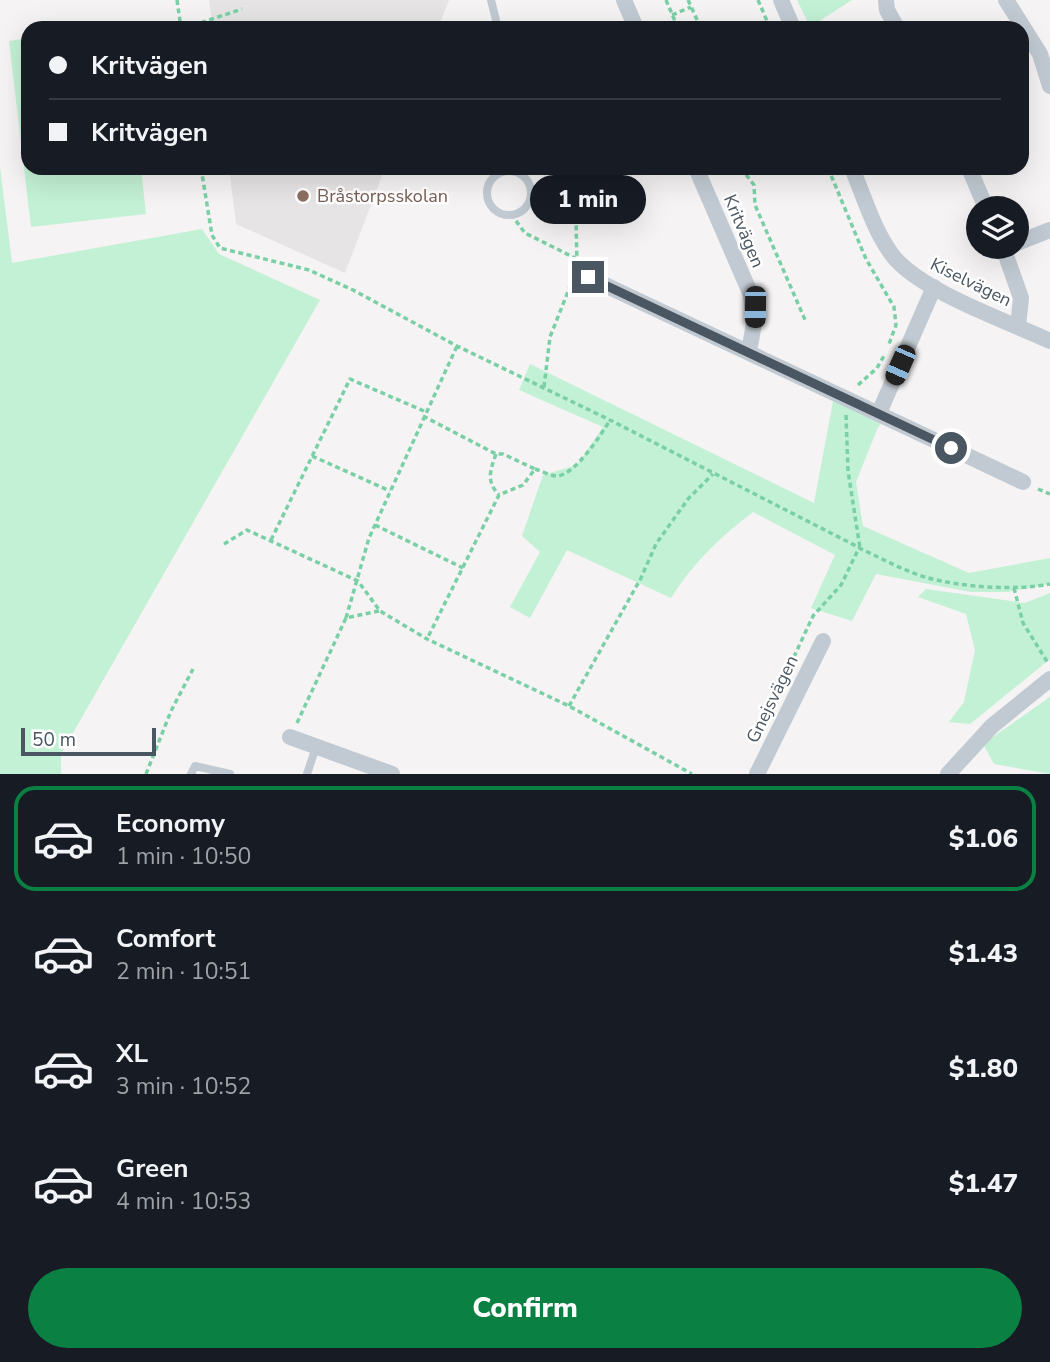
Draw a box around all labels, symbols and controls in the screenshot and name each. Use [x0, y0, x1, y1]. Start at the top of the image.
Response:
text: Kritvägen [91, 48, 208, 83]
text: Kritvägen [91, 115, 208, 150]
callout: 1 min [530, 176, 646, 224]
place label: Bråstorpsskolan [317, 184, 448, 208]
text: 1 min [558, 184, 618, 215]
marker: Bråstorpsskolan [295, 188, 311, 204]
street label: Kritvägen [718, 191, 770, 271]
map controls [966, 196, 1029, 259]
button: layers [966, 196, 1029, 259]
street label: Kiselvägen [926, 252, 1016, 312]
route end [572, 261, 604, 293]
car [745, 286, 766, 328]
car [882, 342, 919, 388]
route start [935, 432, 967, 464]
street label: Gnejsvägen [740, 651, 804, 747]
scale bar [21, 725, 156, 757]
text: 50 m [32, 727, 76, 753]
text: Economy [116, 806, 225, 841]
icon: car [32, 807, 95, 870]
text: $1.06 [949, 821, 1018, 856]
text: 1 min · 10:50 [116, 841, 251, 872]
text: Comfort [116, 921, 216, 956]
icon: car [32, 922, 95, 985]
text: $1.43 [949, 936, 1018, 971]
text: 2 min · 10:51 [116, 956, 251, 987]
text: XL [116, 1036, 148, 1071]
icon: car [32, 1037, 95, 1100]
text: $1.80 [949, 1051, 1018, 1086]
text: 3 min · 10:52 [116, 1071, 251, 1102]
text: Green [116, 1151, 189, 1186]
icon: car [32, 1152, 95, 1215]
text: $1.47 [949, 1166, 1018, 1201]
text: 4 min · 10:53 [116, 1186, 251, 1217]
button: Confirm [28, 1268, 1022, 1348]

